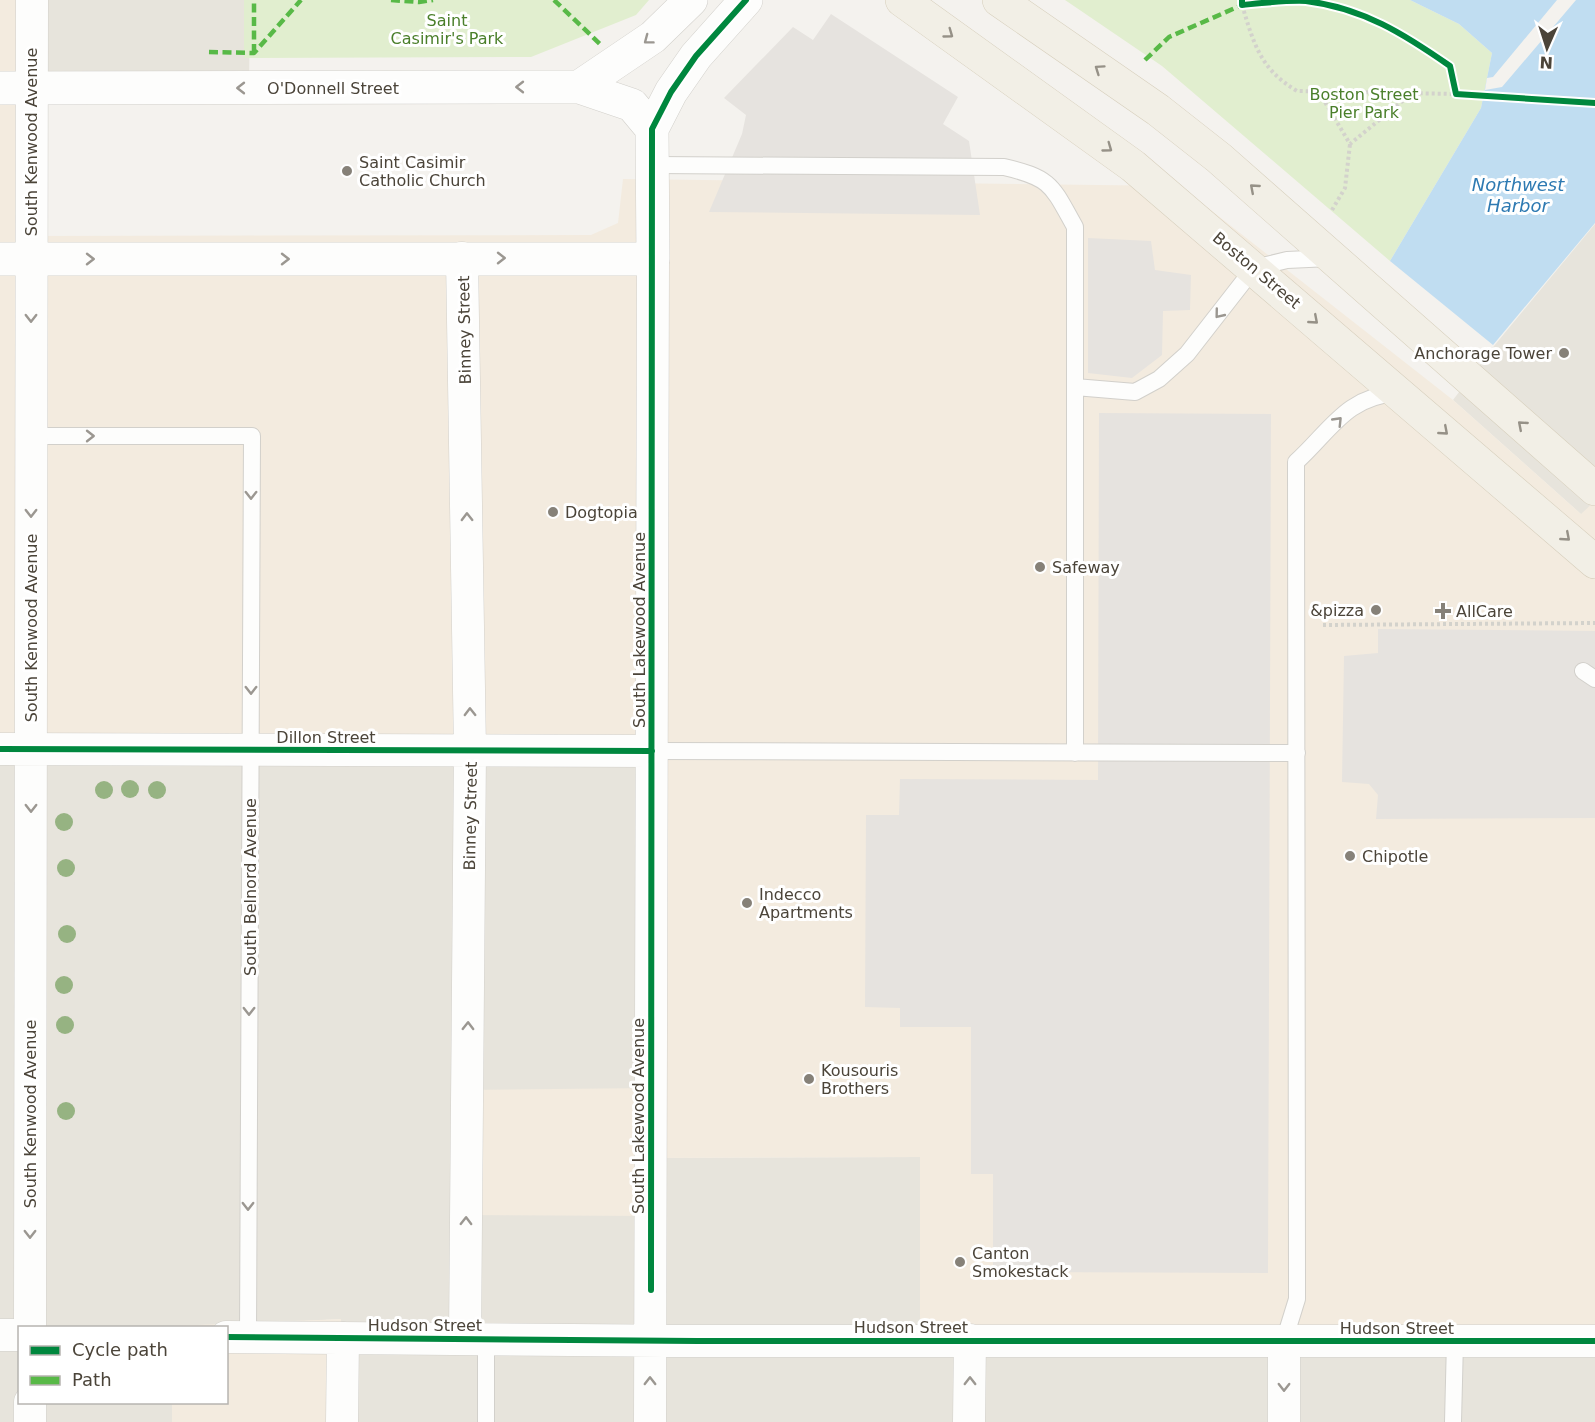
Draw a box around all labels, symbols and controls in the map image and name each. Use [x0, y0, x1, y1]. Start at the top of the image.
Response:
park label: Saint Casimir's Park [391, 11, 504, 48]
north arrow [1517, 18, 1577, 78]
one-way arrow [943, 27, 954, 38]
one-way arrow [644, 33, 655, 44]
street label: South Kenwood Avenue [22, 48, 41, 236]
text: N [1539, 53, 1553, 72]
one-way arrow [1095, 65, 1106, 76]
street label: O'Donnell Street [267, 79, 399, 98]
one-way arrow [516, 81, 525, 93]
one-way arrow [237, 82, 246, 94]
park label: Boston Street Pier Park [1309, 85, 1419, 122]
one-way arrow [1101, 141, 1112, 152]
place label: Saint Casimir Catholic Church [359, 153, 486, 190]
marker: Saint Casimir Catholic Church [340, 164, 354, 178]
water label: Northwest Harbor [1472, 174, 1565, 216]
one-way arrow [1250, 185, 1261, 196]
street label: Boston Street [1209, 228, 1305, 313]
one-way arrow [496, 252, 505, 264]
one-way arrow [85, 253, 94, 265]
one-way arrow [280, 253, 289, 265]
street label: Binney Street [454, 275, 475, 385]
one-way arrow [1215, 307, 1226, 318]
one-way arrow [1307, 312, 1318, 323]
one-way arrow [25, 313, 37, 322]
place label: Anchorage Tower [1414, 344, 1552, 363]
marker: Anchorage Tower [1557, 346, 1571, 360]
one-way arrow [1331, 417, 1342, 427]
one-way arrow [1518, 421, 1529, 432]
one-way arrow [1437, 424, 1448, 435]
one-way arrow [85, 430, 94, 442]
one-way arrow [245, 490, 258, 499]
place label: Dogtopia [565, 503, 638, 522]
marker: Dogtopia [546, 505, 560, 519]
one-way arrow [25, 508, 37, 517]
one-way arrow [461, 513, 473, 522]
one-way arrow [1559, 530, 1570, 541]
street label: South Lakewood Avenue [630, 532, 649, 728]
street label: South Kenwood Avenue [22, 534, 41, 722]
place label: Safeway [1052, 558, 1120, 577]
marker: Safeway [1033, 560, 1047, 574]
place label: &pizza [1310, 601, 1364, 620]
marker: AllCare [1434, 602, 1452, 620]
place label: AllCare [1456, 602, 1513, 621]
marker: &pizza [1369, 603, 1383, 617]
one-way arrow [244, 685, 257, 694]
one-way arrow [464, 708, 476, 717]
street label: Dillon Street [276, 728, 376, 747]
street label: Binney Street [460, 761, 481, 871]
street label: South Belnord Avenue [241, 798, 260, 976]
one-way arrow [25, 803, 37, 812]
place label: Chipotle [1362, 847, 1428, 866]
marker: Chipotle [1343, 849, 1357, 863]
place label: Indecco Apartments [759, 885, 853, 922]
marker: Indecco Apartments [740, 896, 754, 910]
one-way arrow [243, 1006, 255, 1015]
street label: South Lakewood Avenue [629, 1018, 648, 1214]
street label: South Kenwood Avenue [21, 1020, 40, 1208]
one-way arrow [462, 1022, 474, 1031]
place label: Kousouris Brothers [821, 1061, 898, 1098]
marker: Kousouris Brothers [802, 1072, 816, 1086]
one-way arrow [242, 1201, 254, 1210]
one-way arrow [460, 1217, 472, 1226]
one-way arrow [24, 1229, 36, 1238]
place label: Canton Smokestack [972, 1244, 1069, 1281]
marker: Canton Smokestack [953, 1255, 967, 1269]
street label: Hudson Street [368, 1316, 482, 1335]
street label: Hudson Street [854, 1318, 968, 1337]
street label: Hudson Street [1340, 1319, 1454, 1338]
legend [18, 1326, 228, 1404]
text: Cycle path [72, 1339, 168, 1360]
text: Path [72, 1369, 112, 1390]
one-way arrow [644, 1377, 656, 1386]
one-way arrow [964, 1377, 976, 1386]
one-way arrow [1278, 1383, 1290, 1392]

